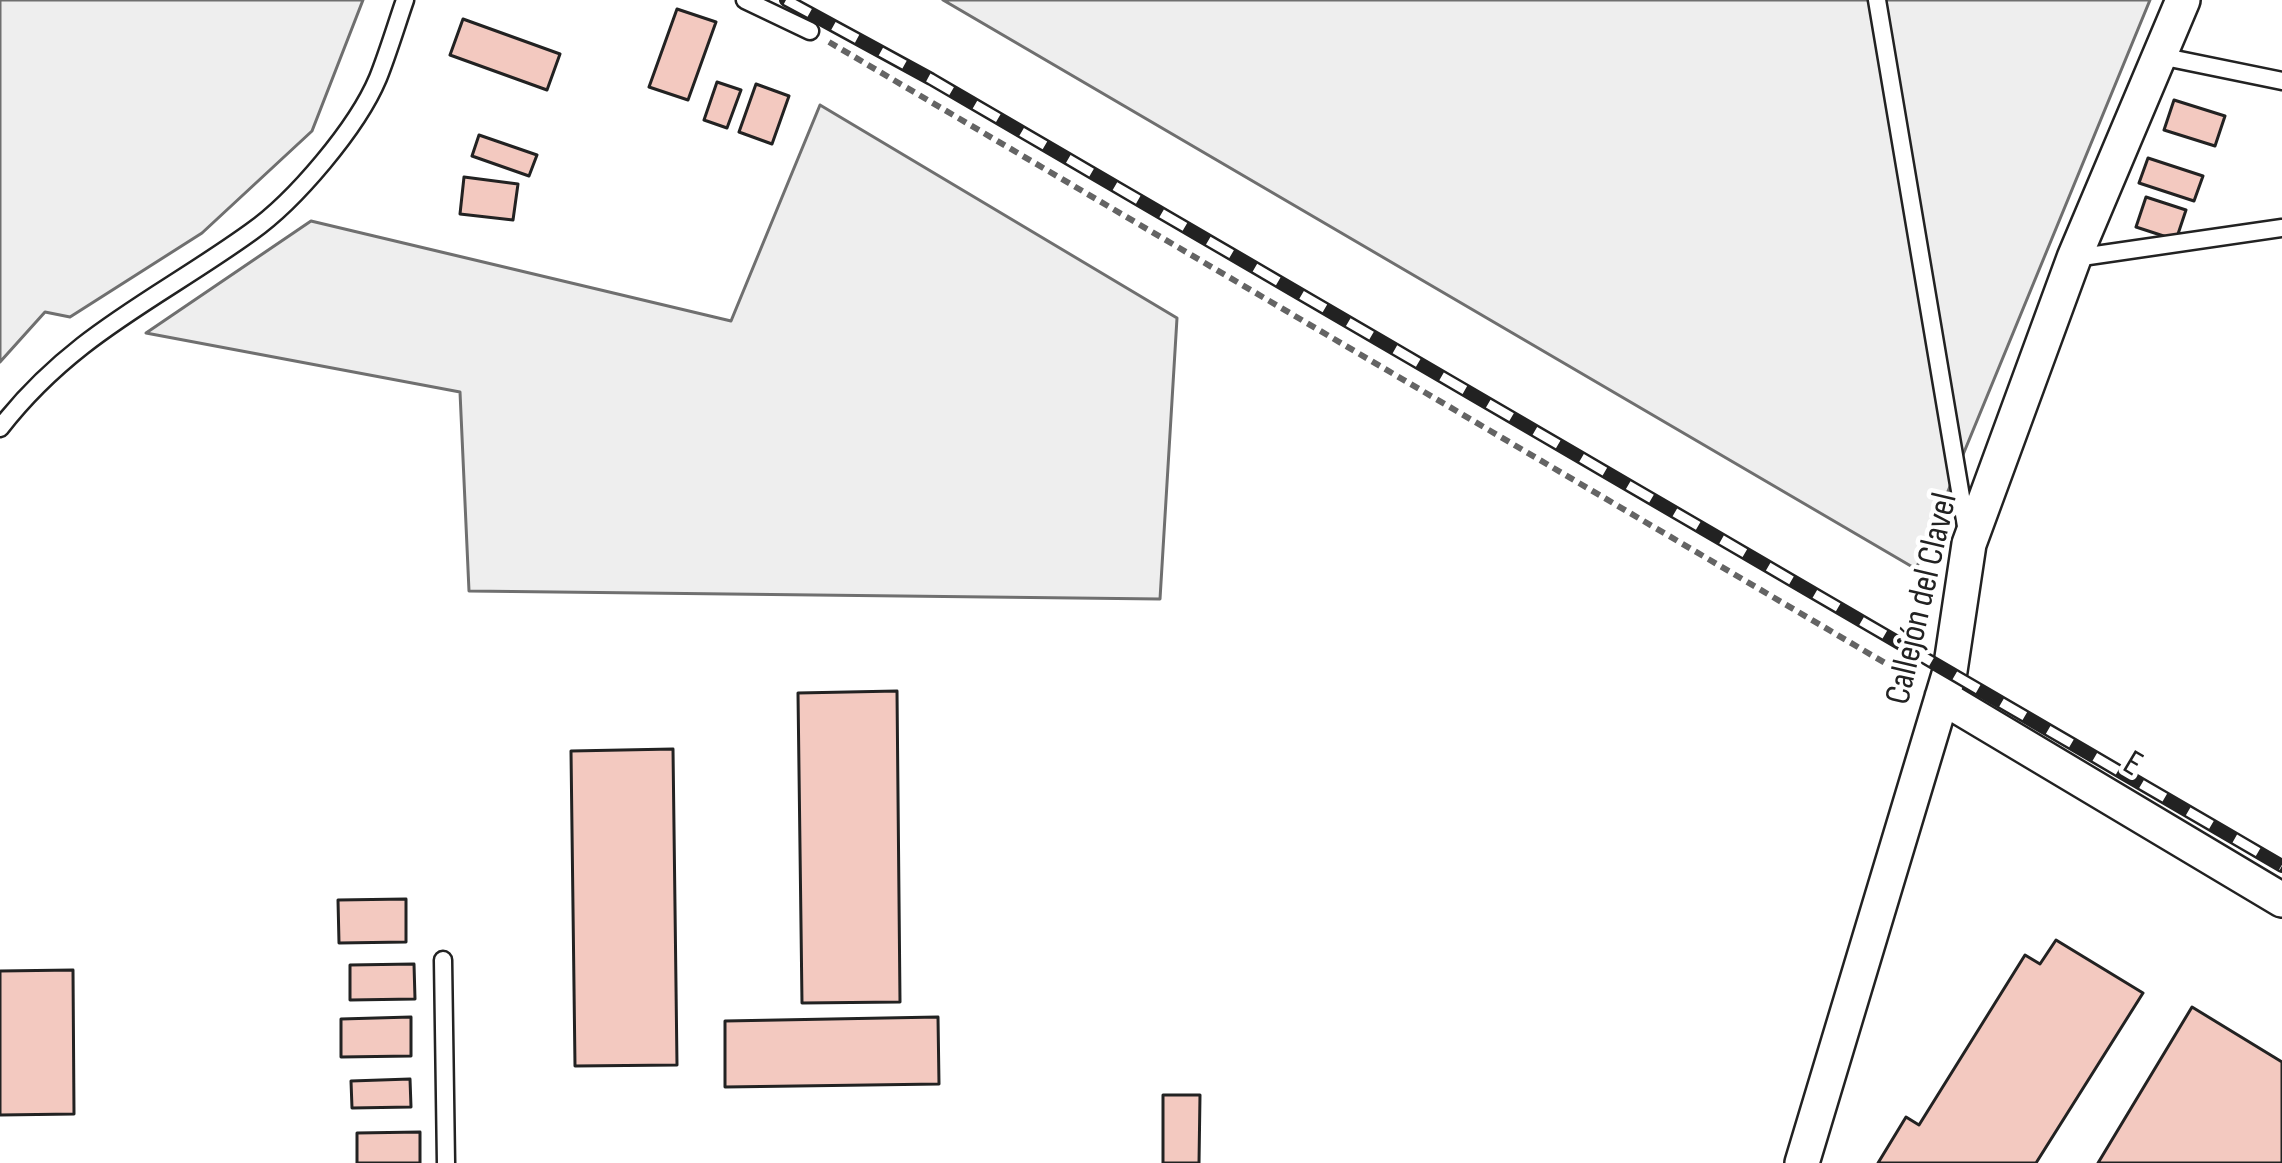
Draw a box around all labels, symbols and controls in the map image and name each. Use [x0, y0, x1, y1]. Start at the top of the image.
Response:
street label: Callejón del Clavel [1878, 489, 1968, 709]
street label: E [2115, 743, 2149, 787]

